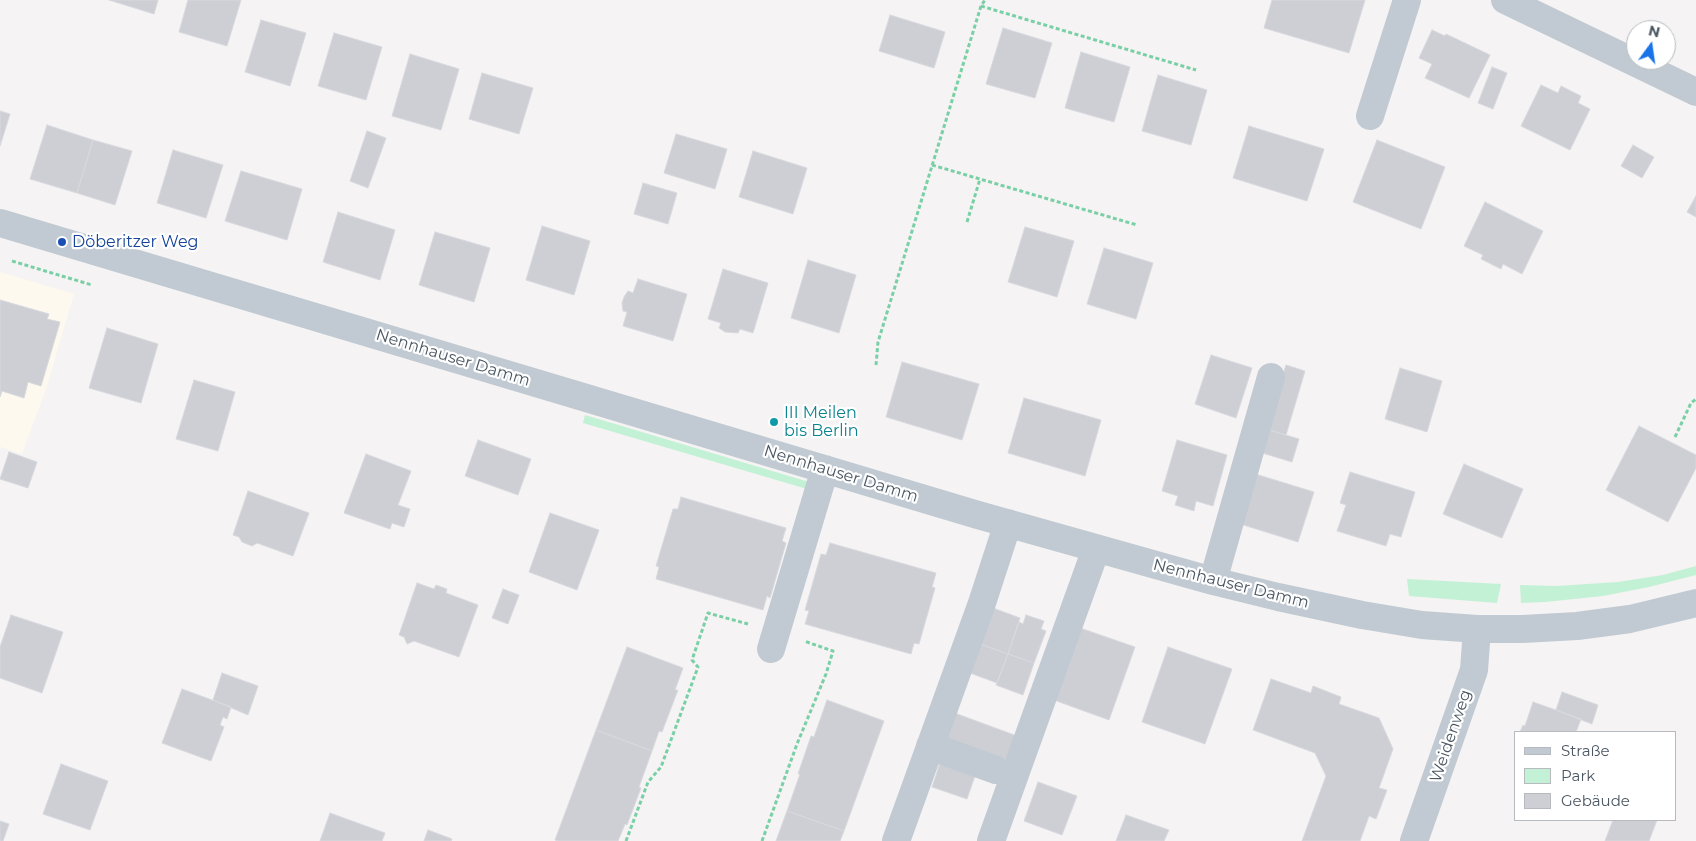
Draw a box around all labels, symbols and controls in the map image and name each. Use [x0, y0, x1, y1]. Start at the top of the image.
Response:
north arrow [1626, 20, 1676, 70]
text: N [1647, 21, 1662, 42]
place label: Döberitzer Weg [72, 232, 199, 252]
marker: Döberitzer Weg [56, 236, 68, 248]
street label: Nennhauser Damm [374, 325, 532, 391]
place label: III Meilen bis Berlin [784, 403, 859, 441]
marker: III Meilen bis Berlin [768, 416, 780, 428]
street label: Nennhauser Damm [762, 441, 920, 507]
street label: Nennhauser Damm [1151, 555, 1311, 613]
street label: Weidenweg [1426, 687, 1476, 785]
legend [1514, 731, 1676, 821]
text: Straße [1561, 741, 1610, 760]
text: Park [1561, 766, 1595, 785]
text: Gebäude [1561, 791, 1630, 810]

